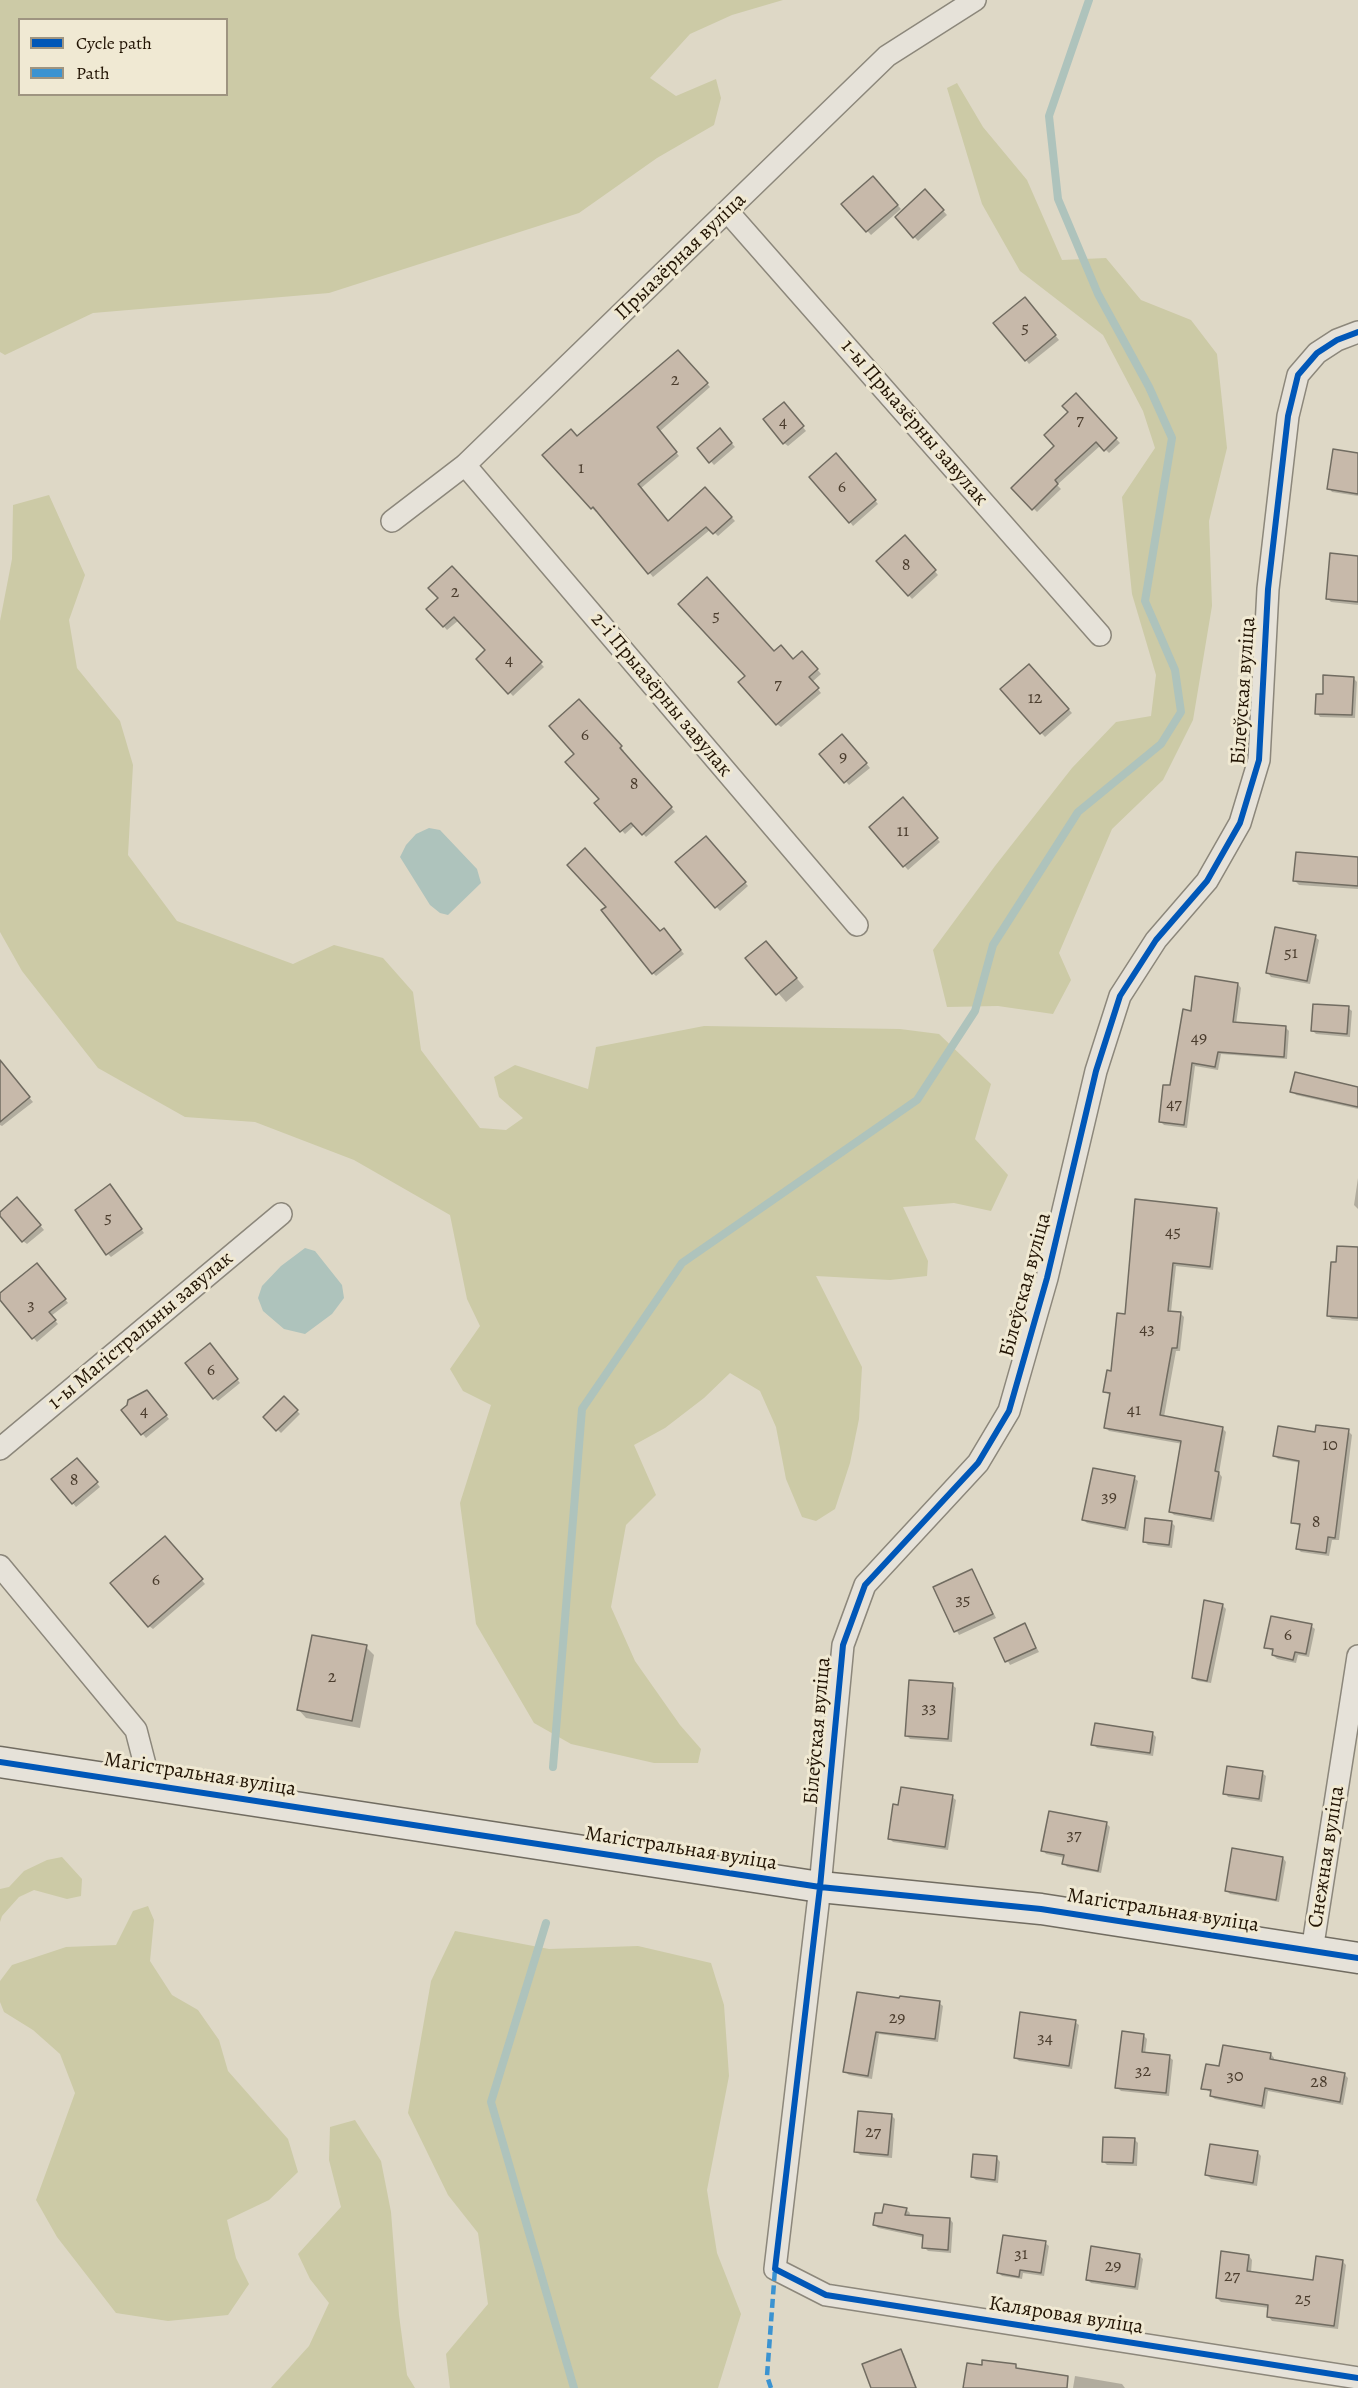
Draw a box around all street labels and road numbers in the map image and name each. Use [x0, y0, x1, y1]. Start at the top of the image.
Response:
street label: Прыазёрная вуліца [610, 188, 752, 326]
street label: 1-ы Прыазёрны завулак [835, 335, 993, 511]
street label: 2-і Прыазёрны завулак [585, 608, 737, 782]
street label: Білеўская вуліца [1226, 616, 1262, 766]
street label: Білеўская вуліца [995, 1210, 1057, 1360]
street label: 1-ы Магістральны завулак [43, 1246, 239, 1416]
street label: Білеўская вуліца [799, 1656, 837, 1806]
street label: Магістральная вуліца [102, 1747, 298, 1803]
street label: Снежная вуліца [1303, 1784, 1351, 1930]
street label: Магістральная вуліца [583, 1821, 779, 1877]
street label: Магістральная вуліца [1065, 1883, 1261, 1939]
street label: Каляровая вуліца [987, 2291, 1145, 2341]

